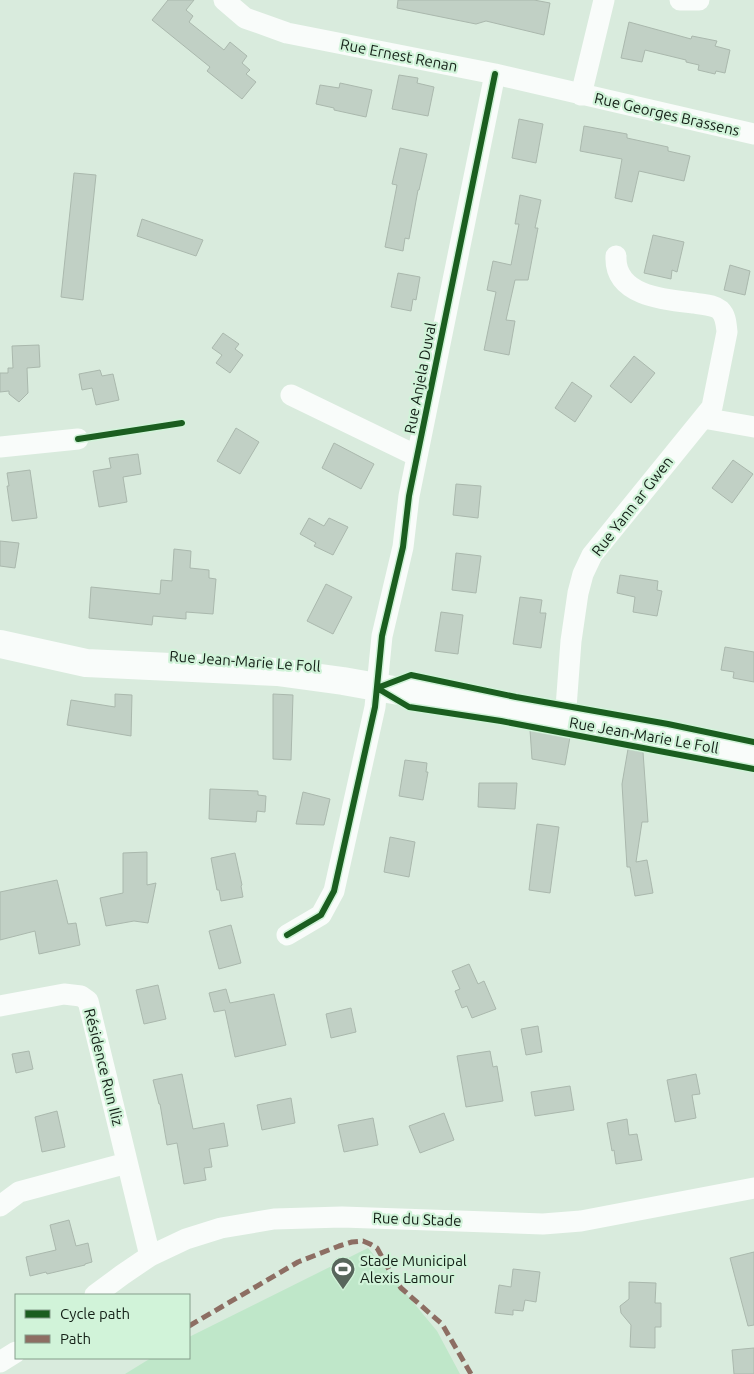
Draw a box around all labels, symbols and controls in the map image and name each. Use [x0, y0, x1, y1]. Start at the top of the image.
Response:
street label: Rue Ernest Renan [339, 35, 459, 75]
street label: Rue Georges Brassens [593, 89, 741, 139]
street label: Rue Anjela Duval [401, 321, 439, 435]
street label: Rue Yann ar Gwen [588, 453, 676, 559]
street label: Rue Jean-Marie Le Foll [169, 647, 321, 675]
street label: Rue Jean-Marie Le Foll [568, 713, 720, 757]
street label: Résidence Run Iliz [81, 1007, 127, 1127]
street label: Rue du Stade [372, 1209, 462, 1229]
place label: Stade Municipal Alexis Lamour [360, 1252, 467, 1286]
sports icon: Stade Municipal Alexis Lamour [330, 1256, 356, 1290]
legend [15, 1294, 190, 1359]
text: Cycle path [60, 1305, 130, 1322]
text: Path [60, 1330, 91, 1347]

